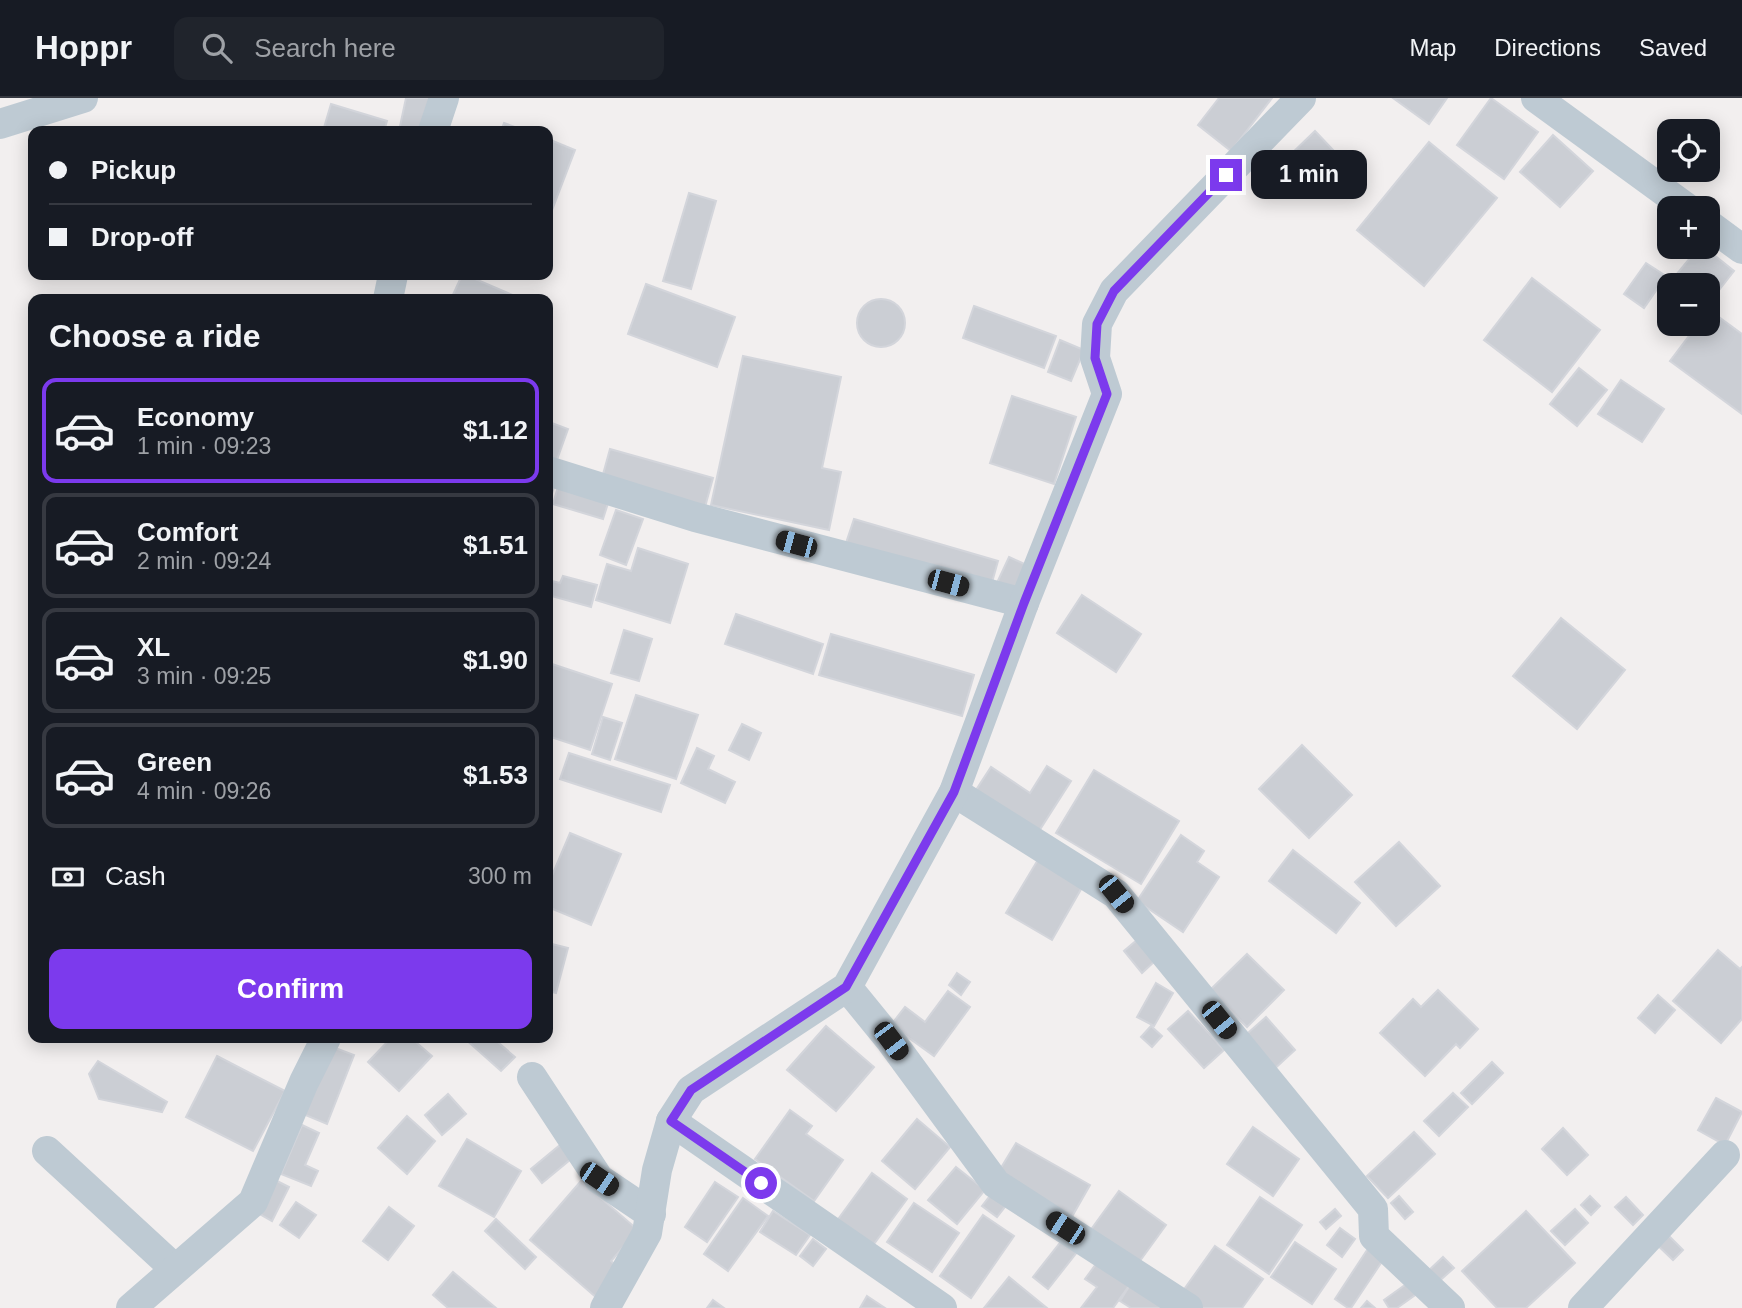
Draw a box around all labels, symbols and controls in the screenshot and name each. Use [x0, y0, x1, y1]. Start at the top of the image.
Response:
search box [174, 17, 664, 80]
text: Hoppr [35, 29, 132, 66]
icon: search [198, 29, 236, 67]
text: Search here [254, 33, 396, 63]
text: Map [1410, 34, 1456, 61]
text: Directions [1494, 34, 1601, 61]
text: Saved [1639, 34, 1707, 61]
map controls [1657, 119, 1720, 336]
button: locate [1657, 119, 1720, 182]
callout: 1 min [1250, 150, 1366, 200]
text: Pickup [91, 155, 176, 185]
route end [1210, 159, 1242, 191]
text: 1 min [1279, 161, 1339, 187]
button: + [1657, 196, 1720, 259]
text: Drop-off [91, 222, 194, 252]
button: − [1657, 273, 1720, 336]
text: Choose a ride [49, 318, 261, 354]
icon: car [53, 399, 116, 462]
text: Economy [137, 402, 254, 432]
text: $1.12 [463, 415, 528, 445]
text: 1 min · 09:23 [137, 433, 271, 459]
icon: car [53, 514, 116, 577]
text: Comfort [137, 517, 238, 547]
car [773, 528, 820, 560]
text: $1.51 [463, 530, 528, 560]
text: 2 min · 09:24 [137, 548, 271, 574]
car [925, 567, 972, 599]
icon: car [53, 629, 116, 692]
text: XL [137, 632, 170, 662]
text: $1.90 [463, 645, 528, 675]
text: 3 min · 09:25 [137, 663, 271, 689]
icon: car [53, 744, 116, 807]
text: Green [137, 747, 212, 777]
text: $1.53 [463, 760, 528, 790]
text: 4 min · 09:26 [137, 778, 271, 804]
icon: cash [49, 858, 87, 896]
text: Cash [105, 861, 166, 891]
text: 300 m [468, 863, 532, 889]
car [1095, 871, 1138, 917]
button: Confirm [49, 949, 532, 1029]
car [1198, 997, 1241, 1043]
car [870, 1018, 913, 1064]
car [576, 1159, 623, 1199]
route start [745, 1167, 777, 1199]
car [1042, 1208, 1089, 1248]

